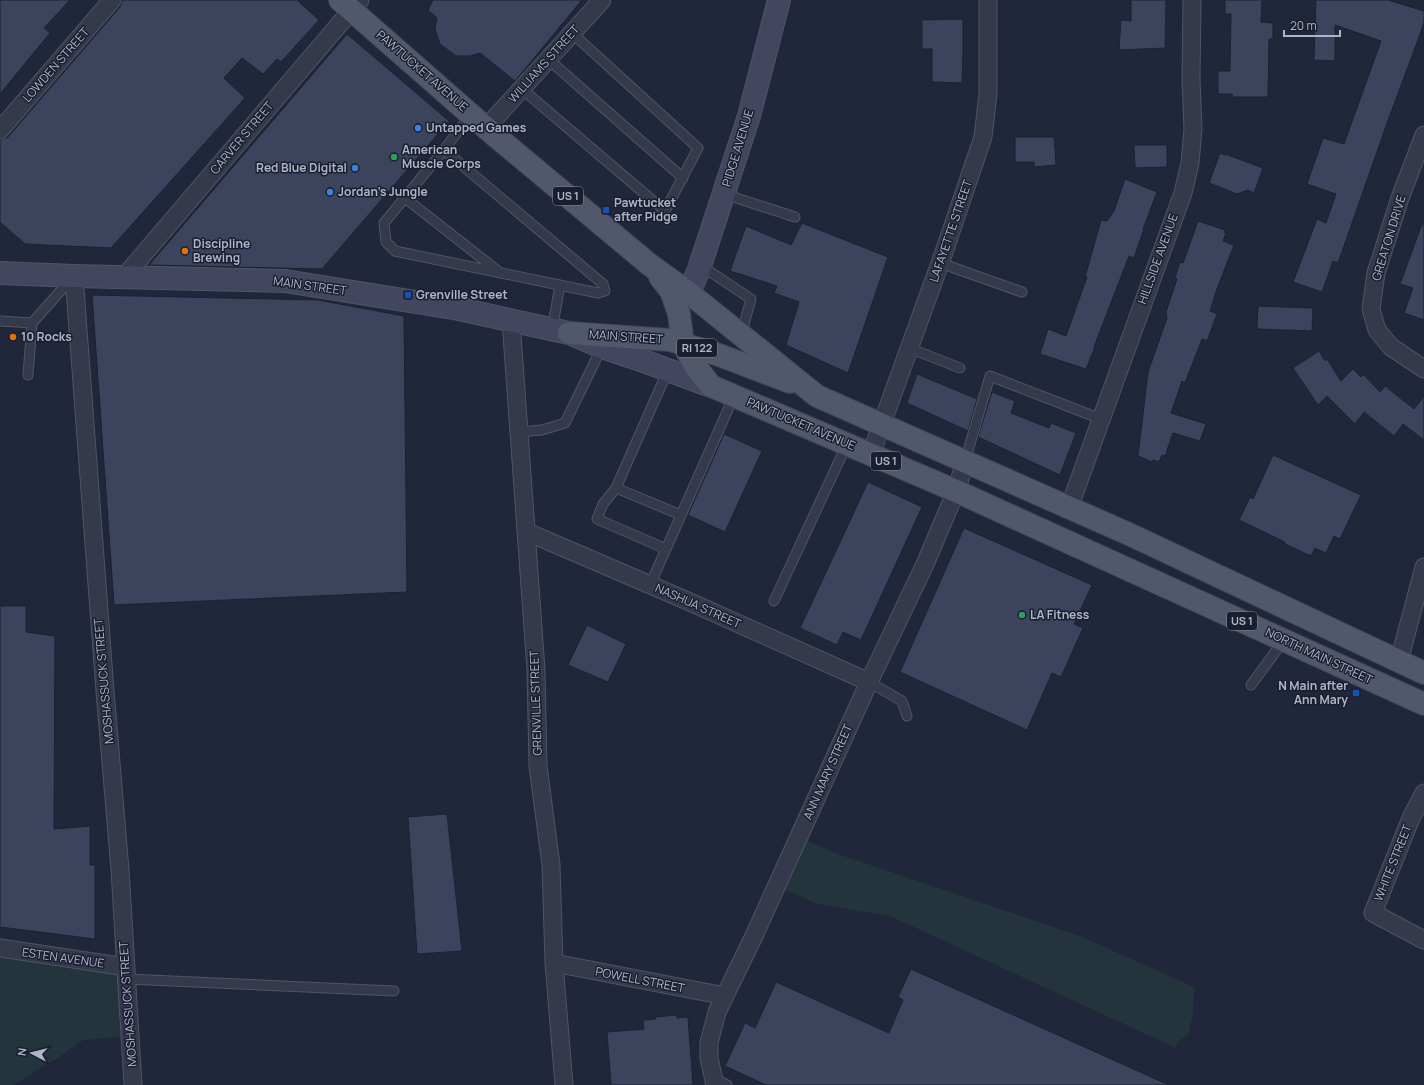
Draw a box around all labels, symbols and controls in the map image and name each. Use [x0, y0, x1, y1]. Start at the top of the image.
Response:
scale bar [1284, 12, 1340, 38]
text: 20 m [1290, 17, 1317, 34]
street label: WILLIAMS STREET [504, 20, 584, 106]
street label: LOWDEN STREET [18, 23, 93, 106]
street label: PAWTUCKET AVENUE [373, 26, 472, 115]
street label: CARVER STREET [206, 97, 278, 178]
street label: PIDGE AVENUE [718, 107, 757, 189]
place label: Untapped Games [426, 119, 527, 136]
marker: Untapped Games [413, 123, 423, 133]
place label: American Muscle Corps [402, 141, 481, 172]
marker: American Muscle Corps [389, 152, 399, 162]
place label: Red Blue Digital [256, 159, 347, 176]
marker: Red Blue Digital [350, 163, 360, 173]
street label: LAFAYETTE STREET [925, 177, 976, 284]
place label: Jordan's Jungle [338, 183, 428, 200]
marker: Jordan's Jungle [325, 187, 335, 197]
road number: US 1 [553, 187, 583, 205]
street label: GREATON DRIVE [1367, 193, 1410, 283]
place label: Pawtucket after Pidge [614, 194, 678, 225]
marker: Pawtucket after Pidge [601, 205, 611, 215]
street label: HILLSIDE AVENUE [1133, 211, 1182, 306]
place label: Discipline Brewing [193, 235, 250, 266]
marker: Discipline Brewing [180, 246, 190, 256]
street label: MAIN STREET [272, 272, 349, 299]
place label: Grenville Street [416, 286, 508, 303]
marker: Grenville Street [403, 290, 413, 300]
street label: MAIN STREET [588, 325, 664, 348]
place label: 10 Rocks [21, 328, 72, 345]
marker: 10 Rocks [8, 332, 18, 342]
road number: RI 122 [677, 339, 717, 357]
street label: PAWTUCKET AVENUE [744, 393, 858, 454]
road number: US 1 [871, 452, 901, 470]
street label: NASHUA STREET [653, 579, 745, 632]
place label: LA Fitness [1030, 606, 1090, 623]
marker: LA Fitness [1017, 610, 1027, 620]
road number: US 1 [1227, 612, 1257, 630]
street label: MOSHASSUCK STREET [89, 617, 117, 745]
street label: NORTH MAIN STREET [1263, 623, 1376, 688]
street label: GRENVILLE STREET [525, 649, 546, 756]
place label: N Main after Ann Mary [1278, 677, 1348, 708]
marker: N Main after Ann Mary [1351, 688, 1361, 698]
street label: ANN MARY STREET [799, 720, 857, 822]
street label: WHITE STREET [1369, 821, 1416, 904]
street label: MOSHASSUCK STREET [115, 940, 140, 1067]
street label: ESTEN AVENUE [21, 943, 105, 972]
street label: POWELL STREET [594, 963, 687, 997]
north arrow [12, 1033, 52, 1073]
text: N [14, 1047, 30, 1057]

